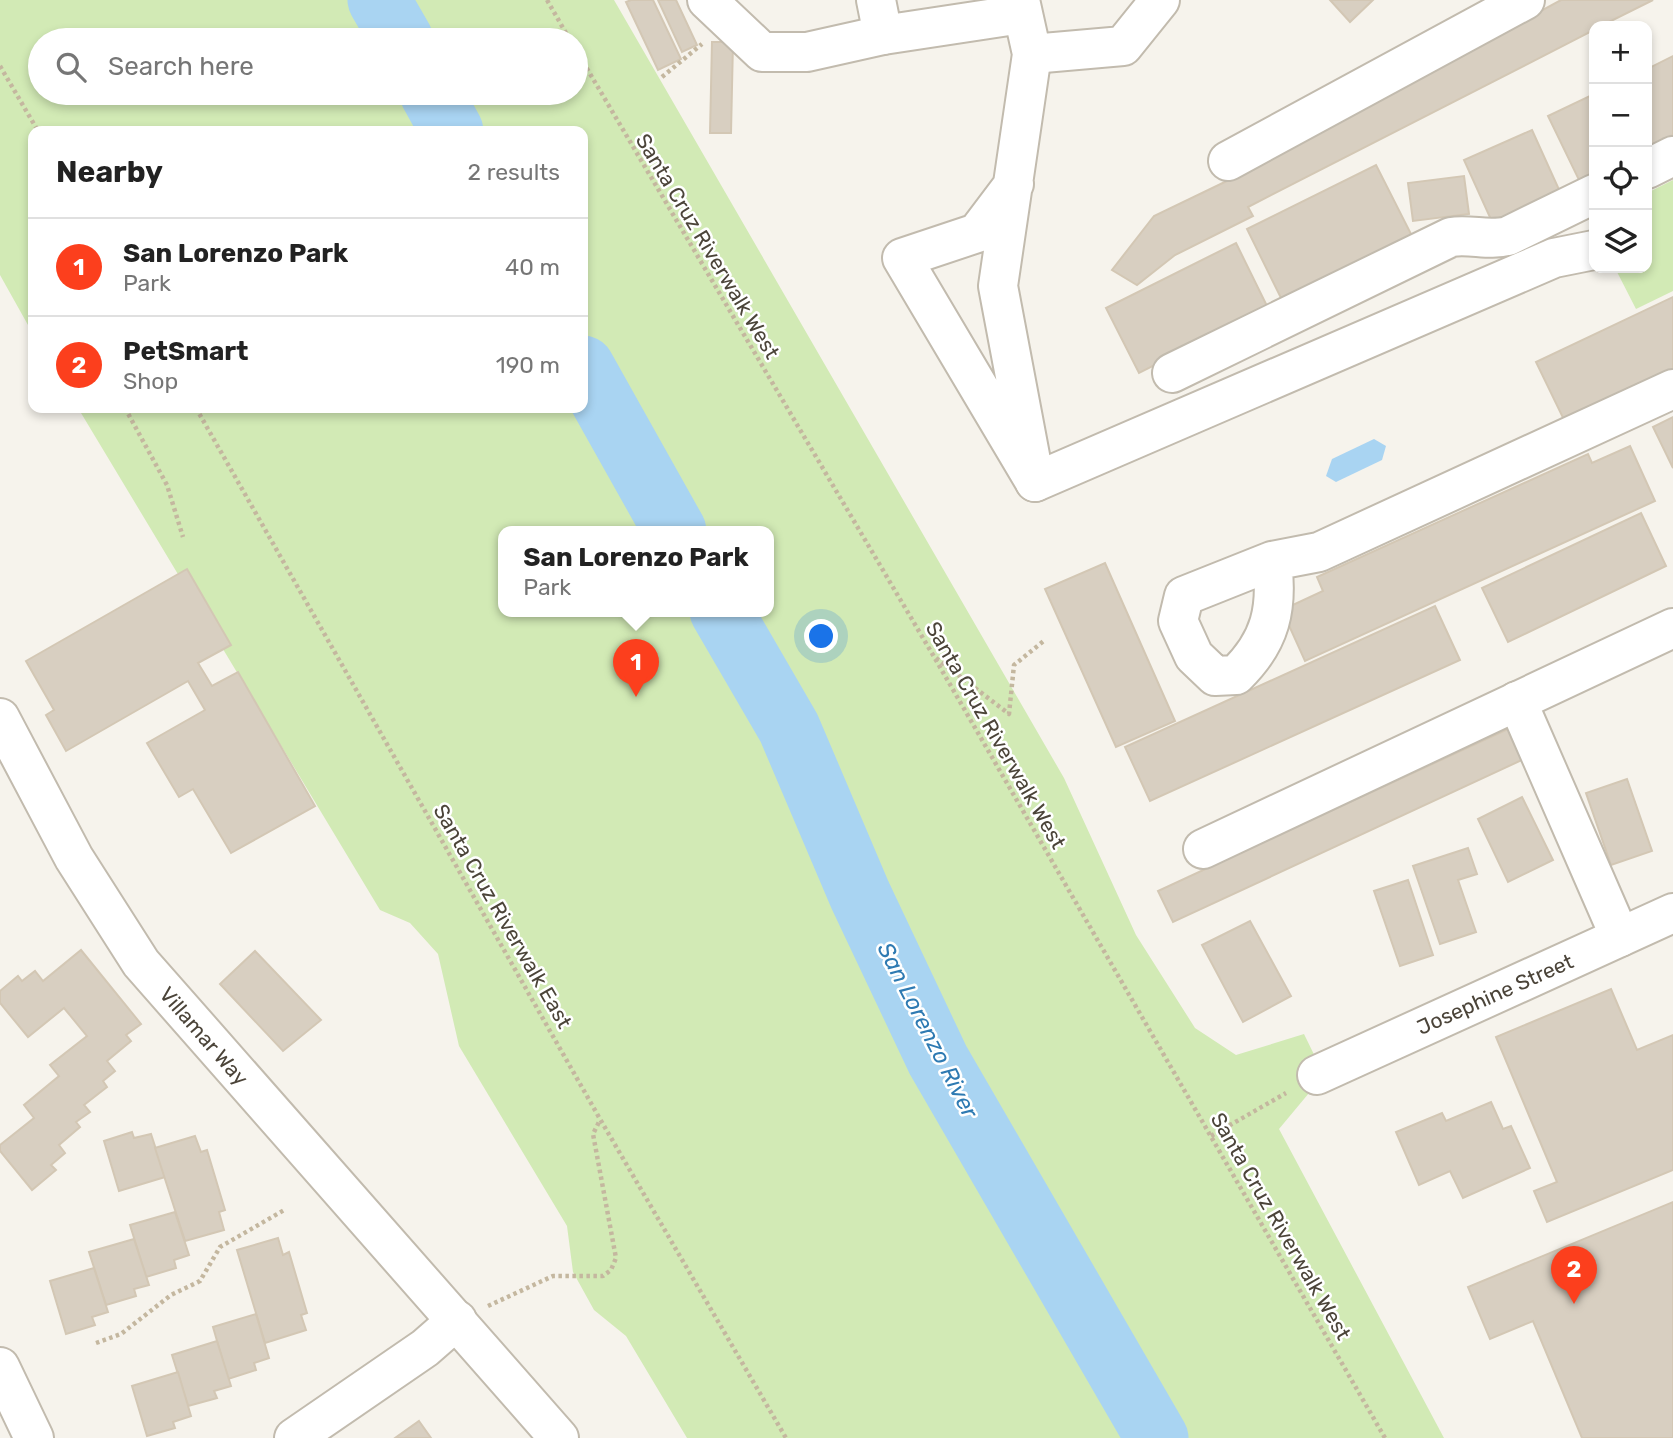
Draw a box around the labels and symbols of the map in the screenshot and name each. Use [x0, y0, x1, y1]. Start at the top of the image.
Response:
street label: Santa Cruz Riverwalk West [631, 129, 785, 363]
street label: Santa Cruz Riverwalk West [921, 617, 1071, 853]
your location [804, 619, 838, 653]
pin: 1 [613, 639, 659, 697]
street label: Santa Cruz Riverwalk East [429, 799, 577, 1033]
water label: San Lorenzo River [872, 937, 985, 1124]
street label: Josephine Street [1413, 948, 1577, 1040]
street label: Villamar Way [154, 982, 254, 1091]
street label: Santa Cruz Riverwalk West [1206, 1108, 1356, 1344]
pin: 2 [1551, 1246, 1597, 1304]

